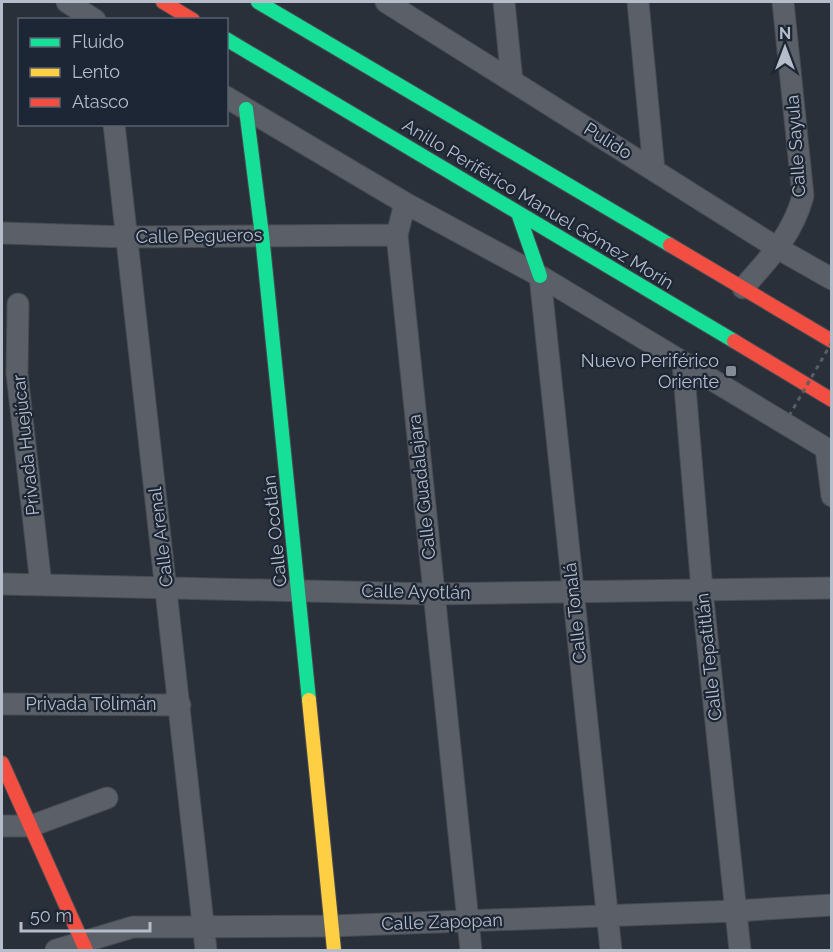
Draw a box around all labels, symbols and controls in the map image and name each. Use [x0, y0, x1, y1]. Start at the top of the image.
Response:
legend [18, 18, 228, 126]
north arrow [755, 18, 815, 78]
text: N [779, 24, 791, 43]
text: Fluido [72, 31, 124, 52]
text: Lento [72, 61, 120, 82]
text: Atasco [72, 91, 129, 112]
street label: Calle Sayula [781, 94, 810, 198]
street label: Anillo Periférico Manuel Gómez Morín [399, 114, 678, 293]
street label: Pulido [580, 118, 636, 164]
street label: Calle Pegueros [136, 224, 263, 247]
place label: Nuevo Periférico Oriente [581, 350, 719, 392]
marker: Nuevo Periférico Oriente [724, 364, 738, 378]
street label: Privada Huejúcar [8, 373, 43, 517]
street label: Calle Guadalajara [403, 413, 440, 561]
street label: Calle Ocotlán [258, 474, 291, 588]
street label: Calle Arenal [144, 486, 177, 588]
street label: Calle Tonalá [559, 562, 590, 665]
street label: Calle Ayotlán [361, 580, 471, 603]
street label: Calle Tepatitlán [691, 592, 726, 722]
street label: Privada Tolimán [25, 693, 157, 714]
scale bar [21, 895, 150, 933]
text: 50 m [30, 905, 72, 926]
street label: Calle Zapopan [381, 909, 503, 934]

